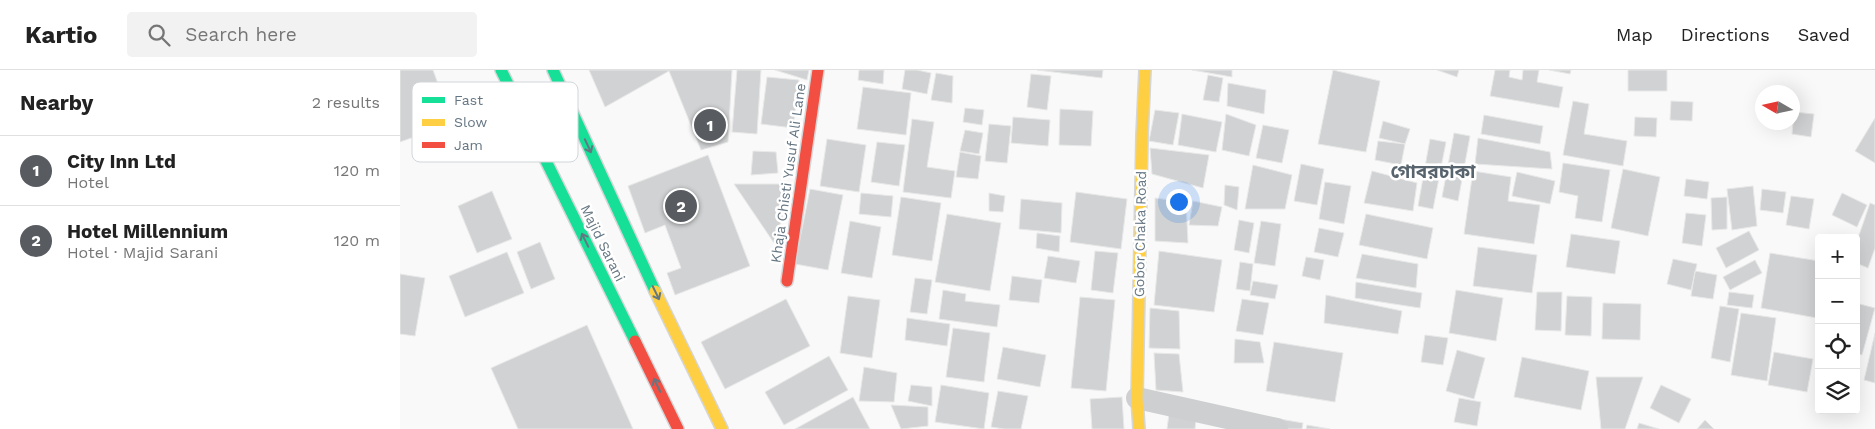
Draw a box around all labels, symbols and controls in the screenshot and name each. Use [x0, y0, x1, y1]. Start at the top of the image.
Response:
search box [127, 12, 477, 57]
text: Kartio [25, 21, 97, 49]
icon: search [145, 21, 173, 49]
text: Search here [185, 23, 297, 46]
text: Map [1616, 24, 1653, 45]
text: Directions [1681, 24, 1770, 45]
text: Saved [1798, 24, 1850, 45]
legend [412, 82, 578, 162]
street label: Khaja Chisti Yusuf Ali Lane [767, 82, 809, 264]
north arrow [1755, 85, 1800, 130]
text: Nearby [20, 90, 93, 115]
text: Fast [454, 92, 483, 108]
text: 2 results [312, 93, 380, 112]
pin: 1 [694, 106, 726, 144]
text: Slow [454, 114, 487, 130]
text: Jam [454, 137, 483, 153]
one-way arrow [583, 138, 593, 153]
text: City Inn Ltd [67, 150, 176, 173]
district label: গোবরচাকা [1391, 160, 1476, 183]
text: 1 [33, 161, 39, 180]
text: 120 m [334, 161, 380, 180]
street label: Gobor Chaka Road [1131, 171, 1149, 297]
text: Hotel [67, 173, 109, 192]
pin: 2 [665, 187, 697, 225]
your location [1166, 189, 1192, 215]
street label: Majid Sarani [578, 202, 628, 284]
text: Hotel Millennium [67, 220, 228, 243]
text: 2 [31, 231, 41, 250]
text: 120 m [334, 231, 380, 250]
one-way arrow [580, 233, 589, 248]
map controls [1815, 234, 1860, 414]
button: + [1815, 234, 1860, 279]
text: Hotel · Majid Sarani [67, 243, 218, 262]
button: − [1815, 279, 1860, 324]
one-way arrow [651, 286, 661, 301]
button: locate [1815, 324, 1860, 369]
button: layers [1815, 369, 1860, 414]
one-way arrow [652, 378, 661, 393]

